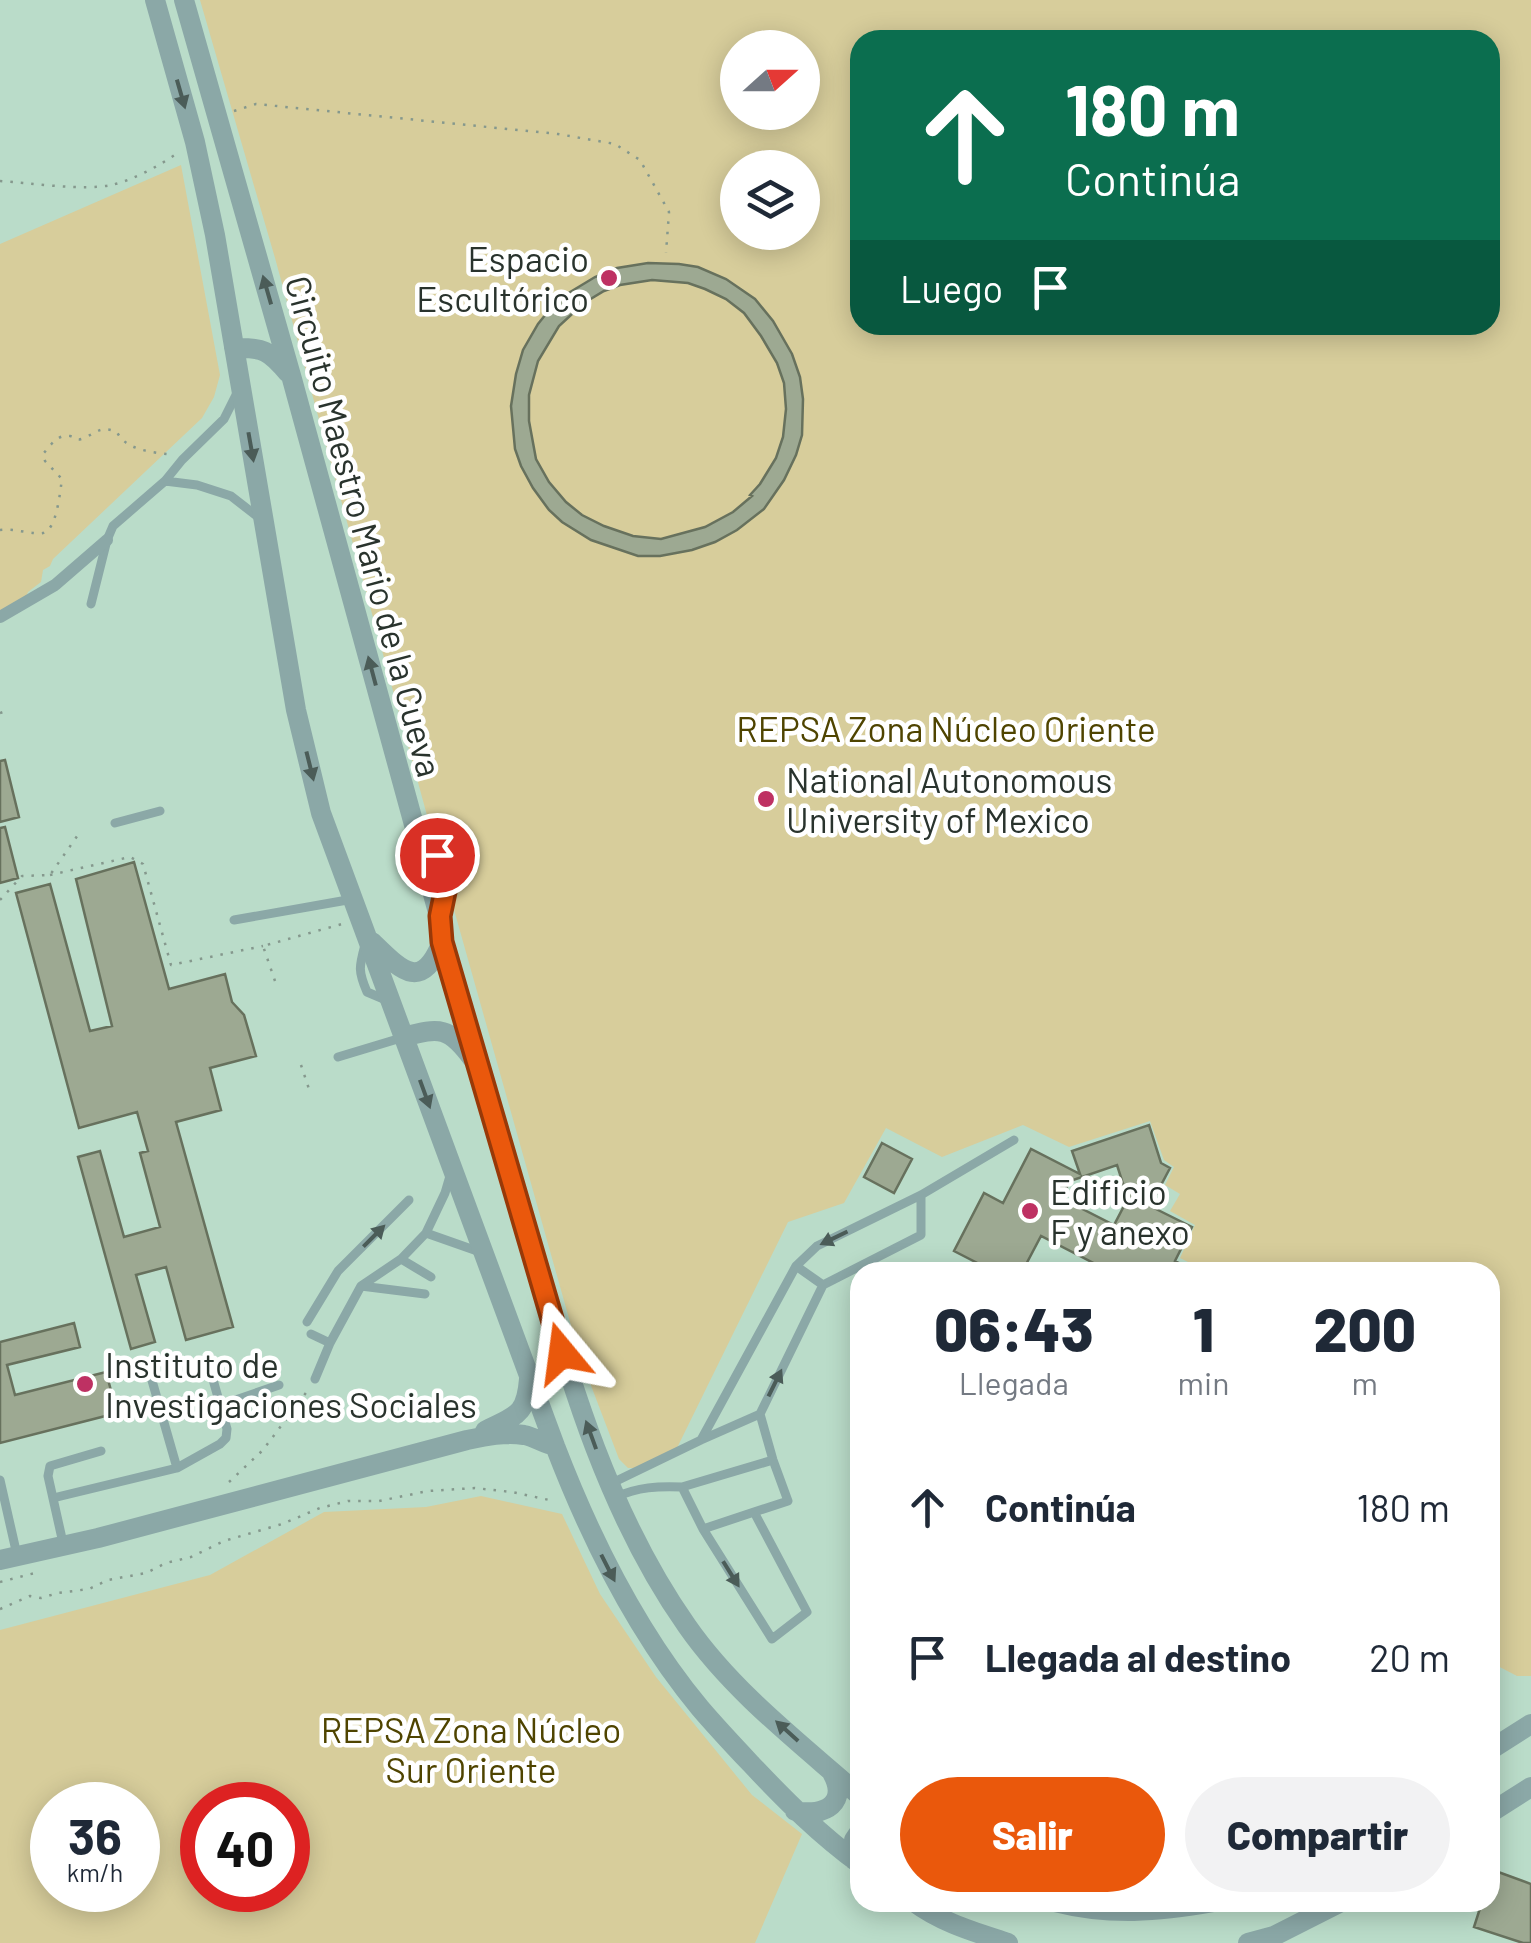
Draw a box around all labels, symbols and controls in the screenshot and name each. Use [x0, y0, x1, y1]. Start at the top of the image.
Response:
north arrow [720, 30, 820, 130]
map controls [720, 30, 820, 250]
text: 180 m [1065, 66, 1240, 150]
icon: ahead [900, 70, 1030, 200]
one-way arrow [174, 79, 189, 110]
button: layers [720, 150, 820, 250]
text: Continúa [1065, 151, 1240, 205]
place label: Espacio Escultórico [416, 237, 589, 319]
icon: arrive [1023, 260, 1078, 315]
text: Luego [900, 265, 1003, 311]
marker: Espacio Escultórico [598, 267, 620, 289]
street label: Circuito Maestro Mario de la Cueva [278, 271, 452, 781]
one-way arrow [259, 275, 274, 305]
one-way arrow [243, 432, 259, 463]
one-way arrow [363, 655, 379, 686]
park label: REPSA Zona Núcleo Oriente [736, 707, 1156, 749]
one-way arrow [302, 751, 318, 782]
place label: National Autonomous University of Mexico [786, 758, 1112, 840]
marker: National Autonomous University of Mexico [755, 788, 777, 810]
pin [395, 813, 480, 898]
icon: arrive [410, 828, 465, 883]
one-way arrow [418, 1079, 433, 1109]
place label: Edificio F y anexo [1050, 1170, 1190, 1252]
marker: Edificio F y anexo [1019, 1200, 1041, 1222]
one-way arrow [361, 1224, 385, 1248]
one-way arrow [819, 1230, 848, 1247]
text: 06:43 [934, 1292, 1094, 1364]
text: 1 [1193, 1292, 1214, 1364]
text: 200 [1313, 1292, 1416, 1364]
position arrow [510, 1301, 614, 1405]
place label: Instituto de Investigaciones Sociales [105, 1343, 477, 1425]
text: Llegada [959, 1363, 1069, 1401]
text: min [1178, 1363, 1229, 1401]
text: m [1351, 1363, 1378, 1401]
one-way arrow [767, 1368, 784, 1397]
marker: Instituto de Investigaciones Sociales [74, 1373, 96, 1395]
one-way arrow [583, 1419, 598, 1449]
icon: ahead [900, 1480, 955, 1535]
text: Continúa [985, 1484, 1136, 1530]
text: 180 m [1356, 1484, 1450, 1530]
one-way arrow [599, 1553, 616, 1582]
one-way arrow [722, 1560, 740, 1588]
icon: arrive [900, 1630, 955, 1685]
text: Llegada al destino [985, 1634, 1291, 1680]
text: 20 m [1369, 1634, 1450, 1680]
park label: REPSA Zona Núcleo Sur Oriente [321, 1708, 621, 1790]
one-way arrow [775, 1721, 800, 1743]
button: Salir [900, 1777, 1165, 1892]
button: Compartir [1185, 1777, 1450, 1892]
speed limit sign: 40 [180, 1782, 310, 1912]
text: 36 [68, 1805, 122, 1865]
text: km/h [67, 1857, 123, 1887]

